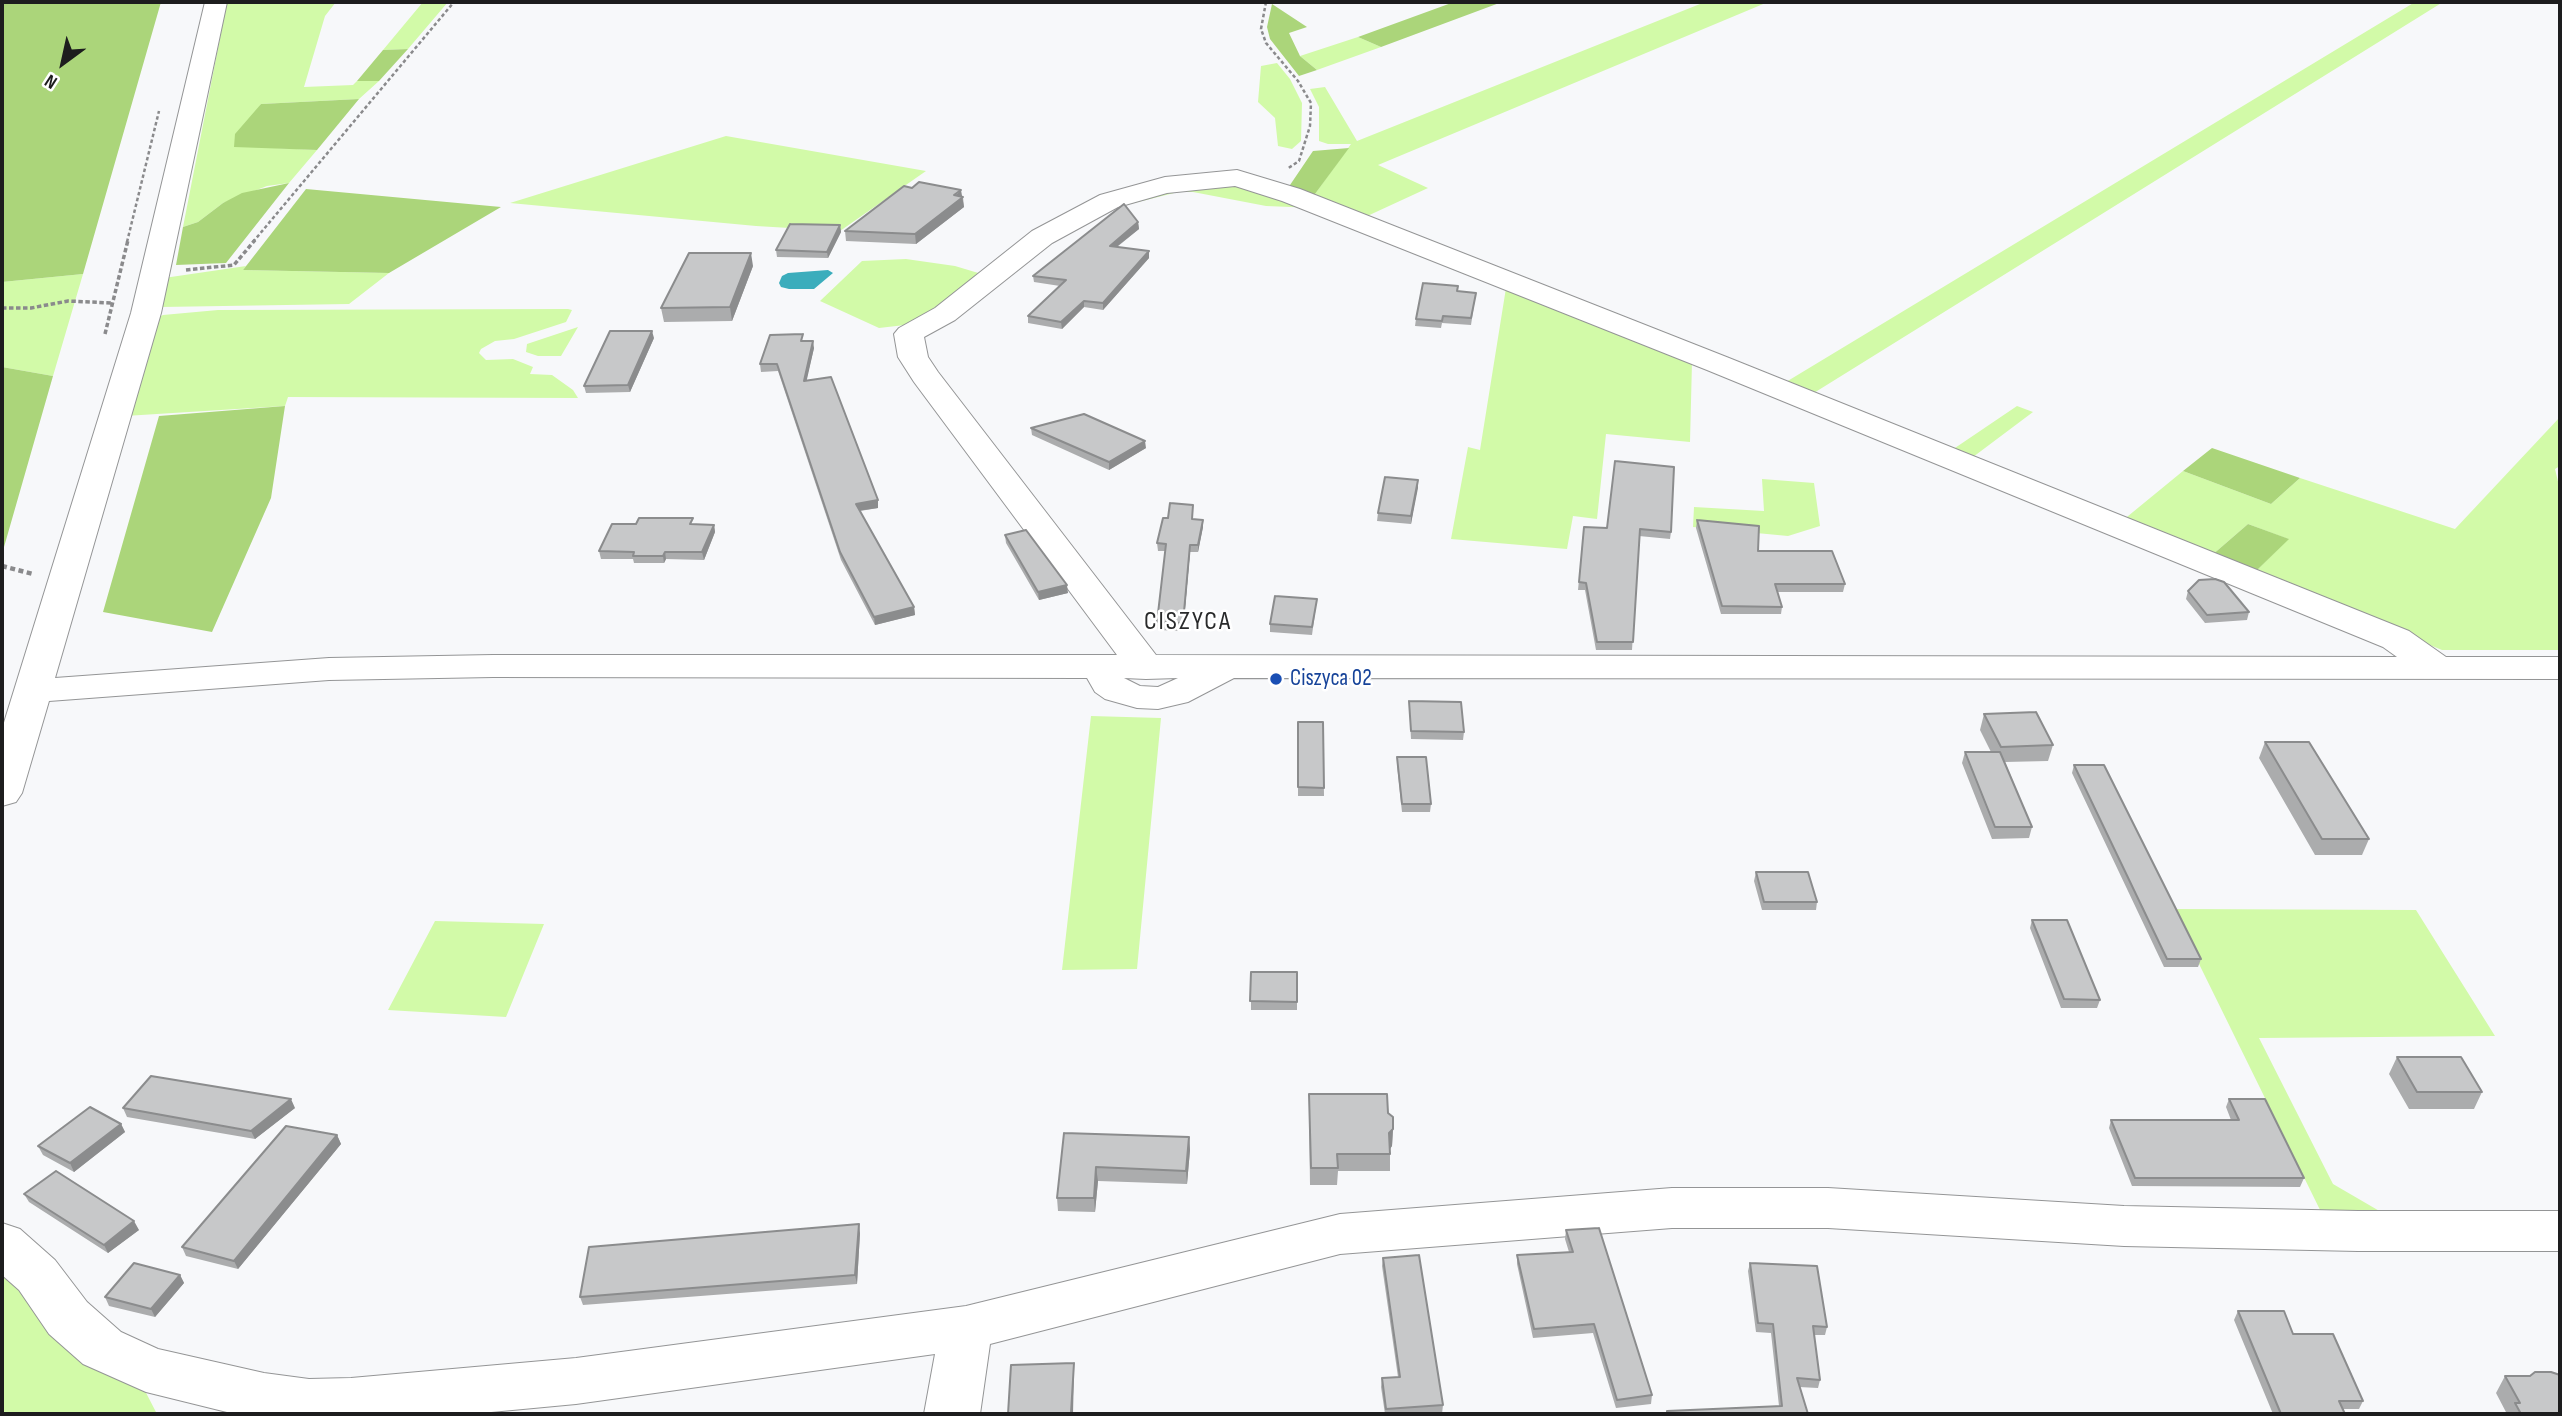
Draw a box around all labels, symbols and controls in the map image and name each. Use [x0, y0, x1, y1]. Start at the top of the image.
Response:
north arrow [28, 28, 98, 98]
text: N [41, 69, 62, 93]
district label: CISZYCA [1145, 606, 1231, 638]
place label: Ciszyca 02 [1290, 665, 1372, 693]
marker: Ciszyca 02 [1268, 671, 1284, 687]

